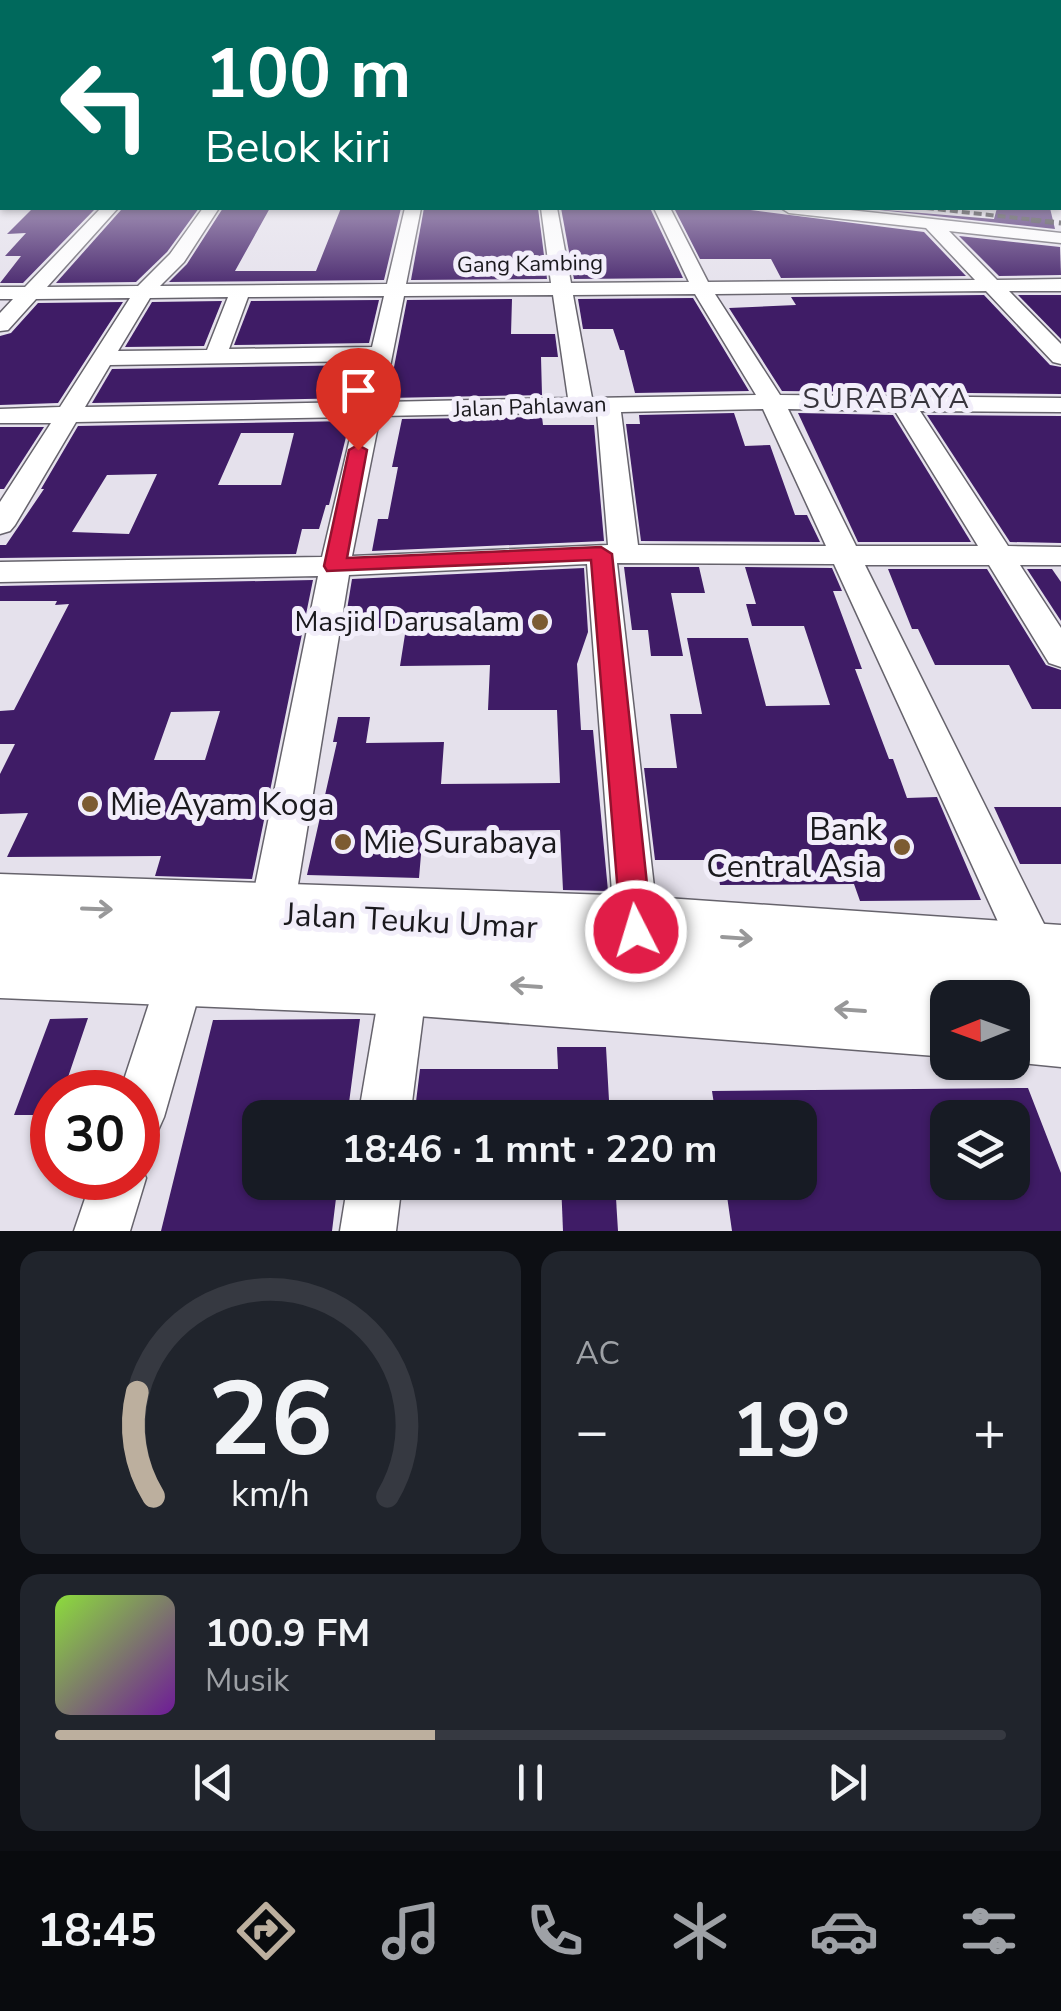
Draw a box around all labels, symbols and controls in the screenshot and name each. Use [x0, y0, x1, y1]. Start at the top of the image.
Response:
text: 100 m [205, 26, 411, 122]
icon: left [40, 40, 170, 170]
text: Belok kiri [205, 117, 391, 178]
street label: Gang Kambing [457, 248, 603, 280]
pin [316, 348, 401, 451]
icon: arrive [331, 363, 386, 418]
district label: SURABAYA [802, 380, 972, 418]
street label: Jalan Pahlawan [452, 389, 607, 425]
place label: Masjid Darusalam [294, 603, 520, 641]
marker: Masjid Darusalam [529, 611, 551, 633]
place label: Mie Ayam Koga [110, 783, 334, 826]
marker: Mie Ayam Koga [79, 793, 101, 815]
place label: Bank Central Asia [706, 808, 883, 888]
place label: Mie Surabaya [363, 821, 557, 864]
marker: Mie Surabaya [332, 831, 354, 853]
marker: Bank Central Asia [891, 836, 913, 858]
position arrow [584, 879, 688, 983]
street label: Jalan Teuku Umar [282, 893, 539, 949]
one-way arrow [81, 900, 113, 919]
one-way arrow [720, 929, 752, 948]
one-way arrow [511, 976, 543, 995]
north arrow [930, 980, 1030, 1080]
map controls [930, 980, 1030, 1200]
one-way arrow [835, 1000, 867, 1019]
speed limit sign: 30 [30, 1070, 160, 1200]
button: layers [930, 1100, 1030, 1200]
text: 18:46 · 1 mnt · 220 m [342, 1124, 717, 1175]
text: AC [576, 1332, 620, 1375]
text: 26 [208, 1349, 333, 1491]
text: 19° [732, 1380, 850, 1482]
text: − [576, 1394, 609, 1469]
text: + [973, 1394, 1006, 1469]
text: km/h [231, 1470, 310, 1519]
text: 100.9 FM [205, 1608, 370, 1659]
text: Musik [205, 1659, 289, 1702]
icon: previous [186, 1755, 241, 1810]
icon: pause [503, 1755, 558, 1810]
icon: next [820, 1755, 875, 1810]
icon: directions [231, 1896, 301, 1966]
icon: music [376, 1896, 446, 1966]
icon: phone [520, 1896, 590, 1966]
icon: climate [665, 1896, 735, 1966]
icon: car [809, 1896, 879, 1966]
icon: filters [954, 1896, 1024, 1966]
text: 18:45 [37, 1901, 156, 1962]

